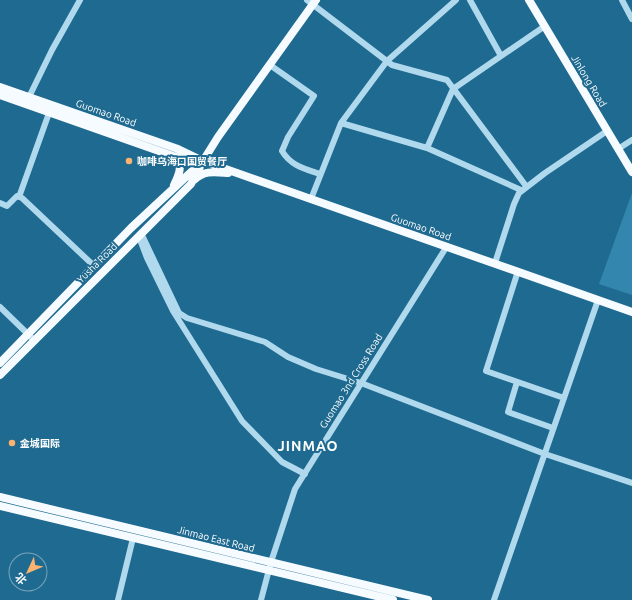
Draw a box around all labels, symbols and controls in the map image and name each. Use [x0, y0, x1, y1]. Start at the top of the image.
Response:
street label: Jinlong Road [569, 53, 609, 109]
street label: Guomao Road [74, 98, 138, 129]
marker: 咖啡乌海口国贸餐厅 [124, 156, 134, 166]
place label: 咖啡乌海口国贸餐厅 [137, 156, 227, 167]
street label: Guomao Road [389, 212, 453, 243]
street label: Yusha Road [75, 241, 119, 285]
street label: Guomao 3nd Cross Road [317, 332, 385, 430]
place label: 金城国际 [19, 437, 60, 449]
marker: 金城国际 [7, 438, 17, 448]
district label: JINMAO [278, 438, 338, 454]
street label: Jinmao East Road [176, 524, 256, 554]
north arrow [8, 552, 48, 592]
text: 北 [13, 571, 29, 587]

